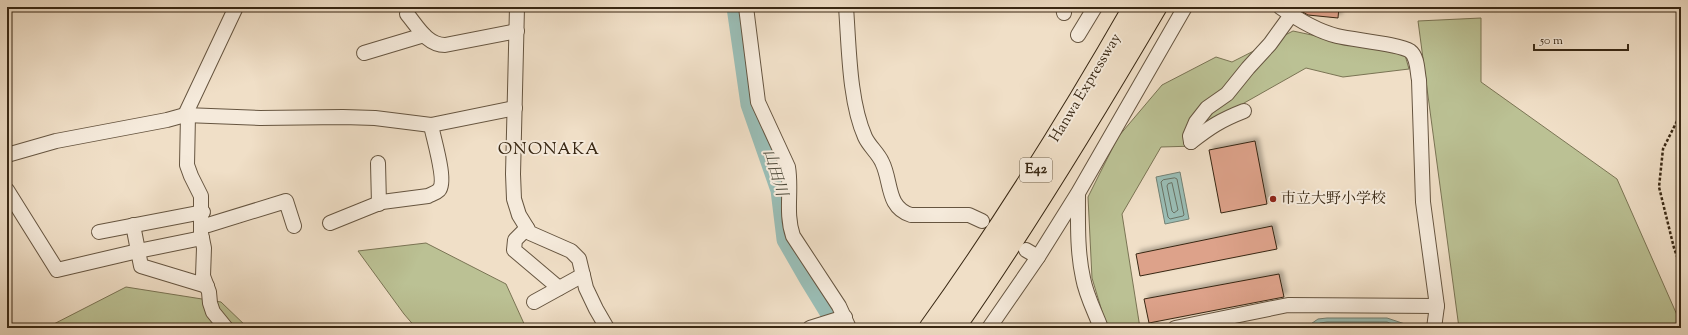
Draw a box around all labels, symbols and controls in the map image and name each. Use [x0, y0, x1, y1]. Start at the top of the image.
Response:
scale bar [1534, 26, 1628, 52]
street label: Hanwa Expressway [1045, 29, 1127, 146]
text: 50 m [1539, 32, 1563, 50]
district label: ONONAKA [498, 138, 600, 162]
water label: 山田川 [756, 147, 793, 201]
road number: E42 [1020, 158, 1052, 182]
place label: 市立大野小学校 [1281, 189, 1386, 210]
marker: 市立大野小学校 [1268, 194, 1278, 204]

